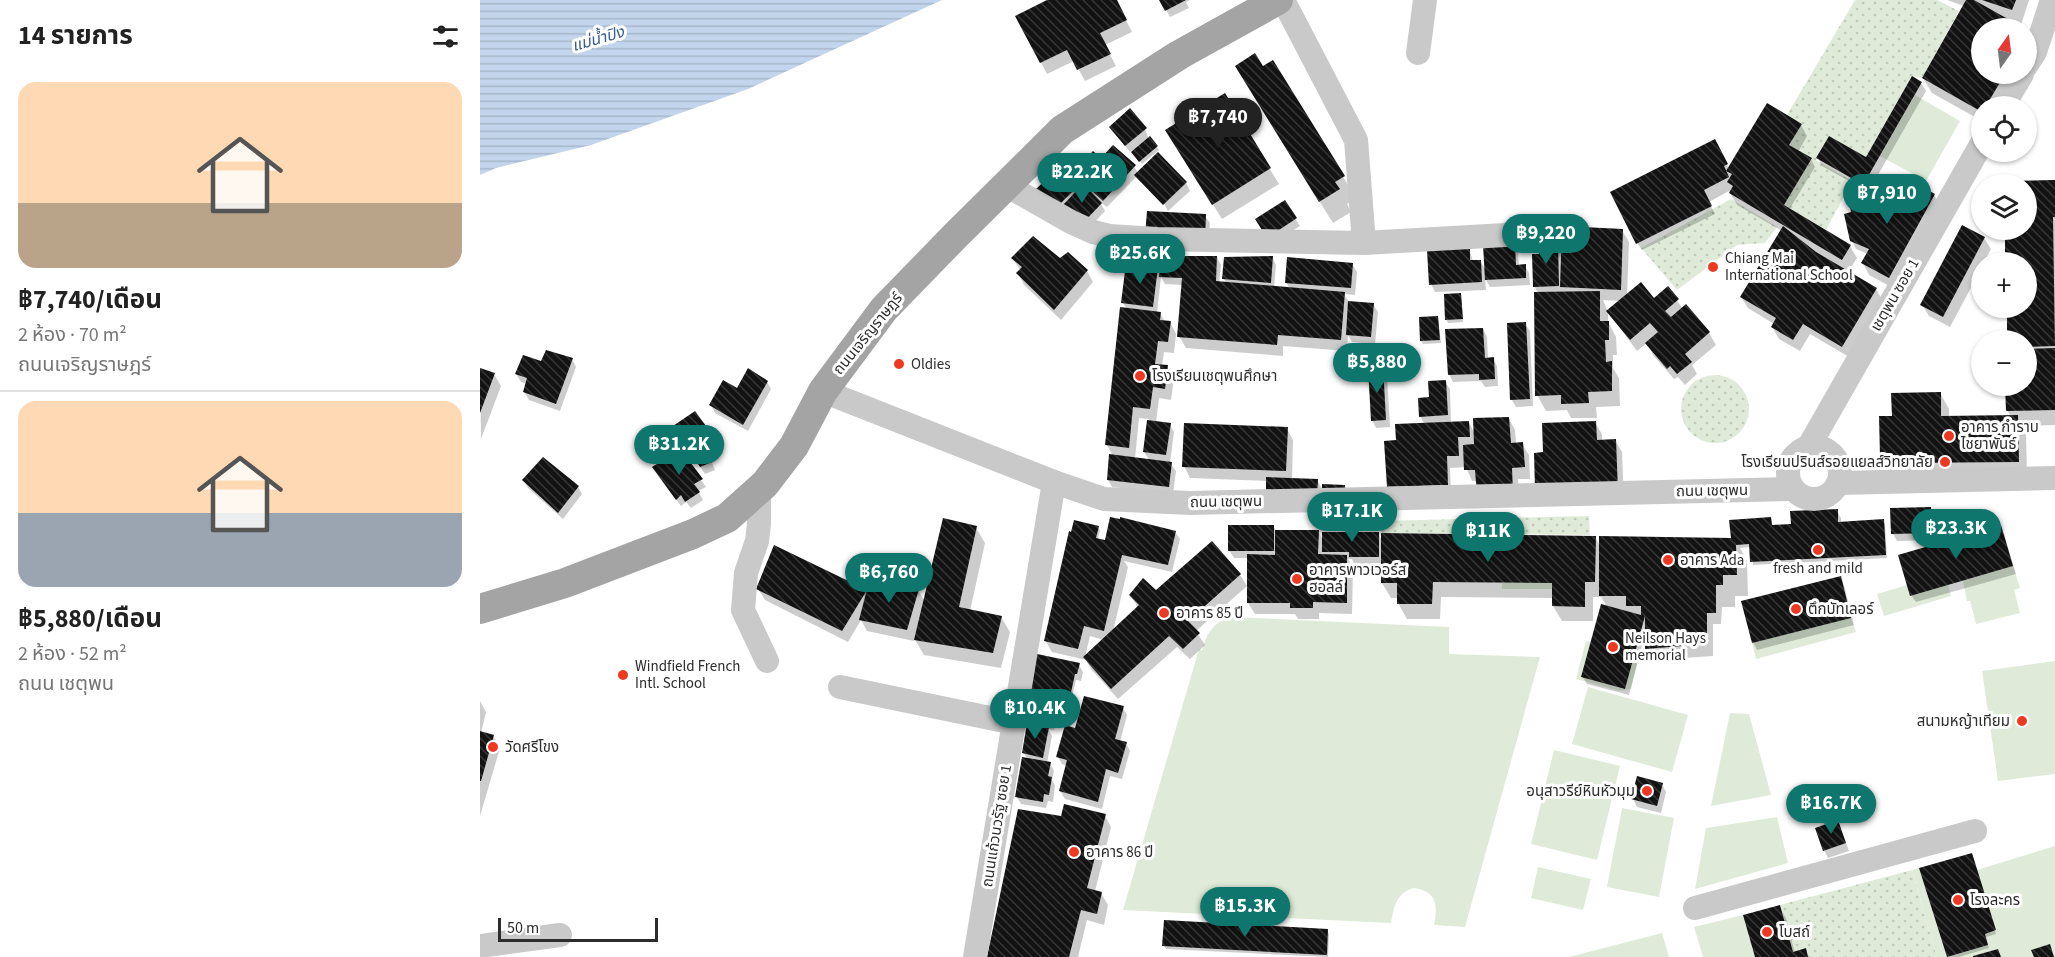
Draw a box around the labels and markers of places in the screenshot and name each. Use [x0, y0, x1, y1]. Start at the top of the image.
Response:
pin: ฿7,740 [1169, 98, 1267, 149]
pin: ฿22.2K [1033, 153, 1131, 204]
pin: ฿7,910 [1838, 174, 1936, 225]
pin: ฿9,220 [1497, 214, 1595, 265]
pin: ฿25.6K [1091, 234, 1189, 285]
place label: Chiang Mai International School [1725, 248, 1853, 286]
marker: Chiang Mai International School [1706, 260, 1720, 274]
pin: ฿5,880 [1328, 343, 1426, 394]
place label: Oldies [911, 354, 951, 375]
marker: Oldies [892, 357, 906, 371]
place label: โรงเรียนเชตุพนศึกษา [1152, 366, 1277, 387]
marker: โรงเรียนเชตุพนศึกษา [1133, 369, 1147, 383]
place label: อาคาร กำราบ ไชยาพันธ์ [1960, 417, 2039, 455]
pin: ฿31.2K [630, 425, 728, 476]
marker: อาคาร กำราบ ไชยาพันธ์ [1942, 429, 1956, 443]
place label: โรงเรียนปรินส์รอยแยลส์วิทยาลัย [1741, 452, 1933, 473]
marker: โรงเรียนปรินส์รอยแยลส์วิทยาลัย [1938, 455, 1952, 469]
pin: ฿17.1K [1303, 492, 1401, 543]
pin: ฿23.3K [1907, 509, 2005, 560]
pin: ฿11K [1452, 512, 1524, 563]
marker: fresh and mild [1811, 543, 1825, 557]
place label: อาคาร Ada [1680, 550, 1744, 571]
pin: ฿6,760 [840, 553, 938, 604]
marker: อาคาร Ada [1661, 553, 1675, 567]
place label: fresh and mild [1773, 558, 1863, 579]
place label: อาคารพาวเวอร์ส ฮอลล์ [1309, 560, 1407, 598]
marker: อาคารพาวเวอร์ส ฮอลล์ [1290, 572, 1304, 586]
place label: ตึกบัทเลอร์ [1808, 599, 1874, 620]
marker: ตึกบัทเลอร์ [1789, 602, 1803, 616]
place label: อาคาร 85 ปี [1176, 603, 1243, 624]
marker: อาคาร 85 ปี [1157, 606, 1171, 620]
place label: Neilson Hays memorial [1625, 628, 1706, 666]
marker: Neilson Hays memorial [1606, 640, 1620, 654]
place label: Windfield French Intl. School [635, 656, 740, 694]
marker: Windfield French Intl. School [616, 668, 630, 682]
pin: ฿10.4K [986, 689, 1084, 740]
place label: สนามหญ้าเทียม [1917, 711, 2010, 732]
marker: สนามหญ้าเทียม [2015, 714, 2029, 728]
place label: วัดศรีโขง [505, 737, 559, 758]
marker: วัดศรีโขง [486, 740, 500, 754]
place label: อนุสาวรีย์หินหัวมุม [1526, 781, 1635, 802]
marker: อนุสาวรีย์หินหัวมุม [1640, 784, 1654, 798]
pin: ฿16.7K [1782, 784, 1880, 835]
place label: อาคาร 86 ปี [1086, 842, 1153, 863]
marker: อาคาร 86 ปี [1067, 845, 1081, 859]
pin: ฿15.3K [1196, 887, 1294, 938]
place label: โรงละคร [1970, 890, 2020, 911]
marker: โรงละคร [1951, 893, 1965, 907]
place label: โบสถ์ [1779, 922, 1810, 943]
marker: โบสถ์ [1760, 925, 1774, 939]

